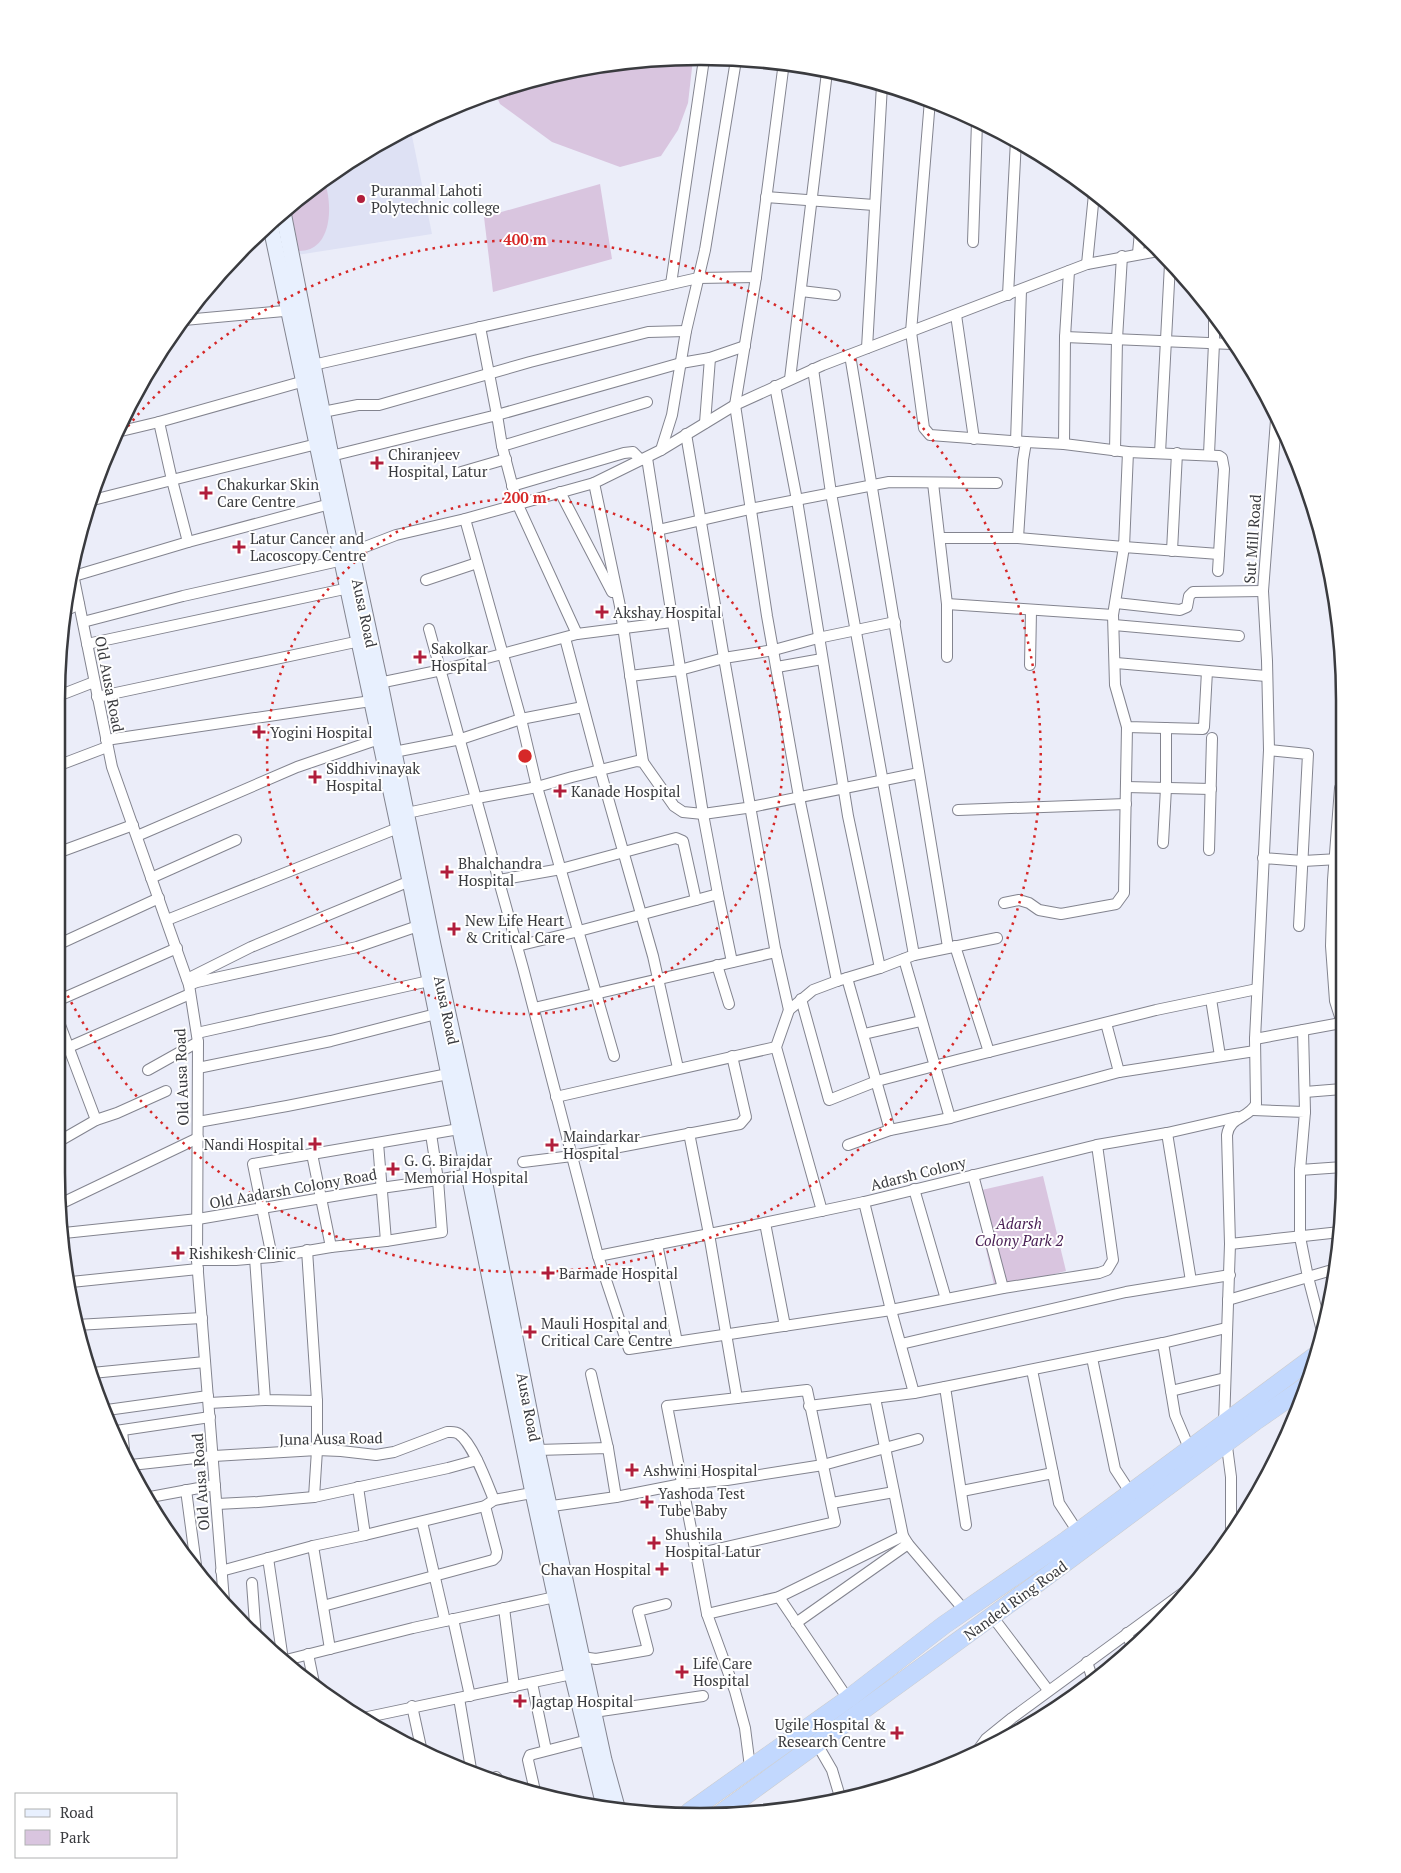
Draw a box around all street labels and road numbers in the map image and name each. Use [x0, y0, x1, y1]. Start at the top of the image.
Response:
street label: Sut Mill Road [1239, 494, 1265, 584]
street label: Ausa Road [348, 577, 382, 649]
street label: Old Ausa Road [91, 634, 129, 734]
street label: Ausa Road [430, 974, 464, 1046]
street label: Old Ausa Road [169, 1028, 193, 1126]
street label: Adarsh Colony [868, 1151, 968, 1195]
street label: Old Aadarsh Colony Road [208, 1163, 378, 1213]
street label: Ausa Road [513, 1371, 545, 1443]
street label: Juna Ausa Road [279, 1427, 383, 1449]
street label: Old Ausa Road [187, 1433, 213, 1531]
street label: Nanded Ring Road [959, 1556, 1071, 1644]

